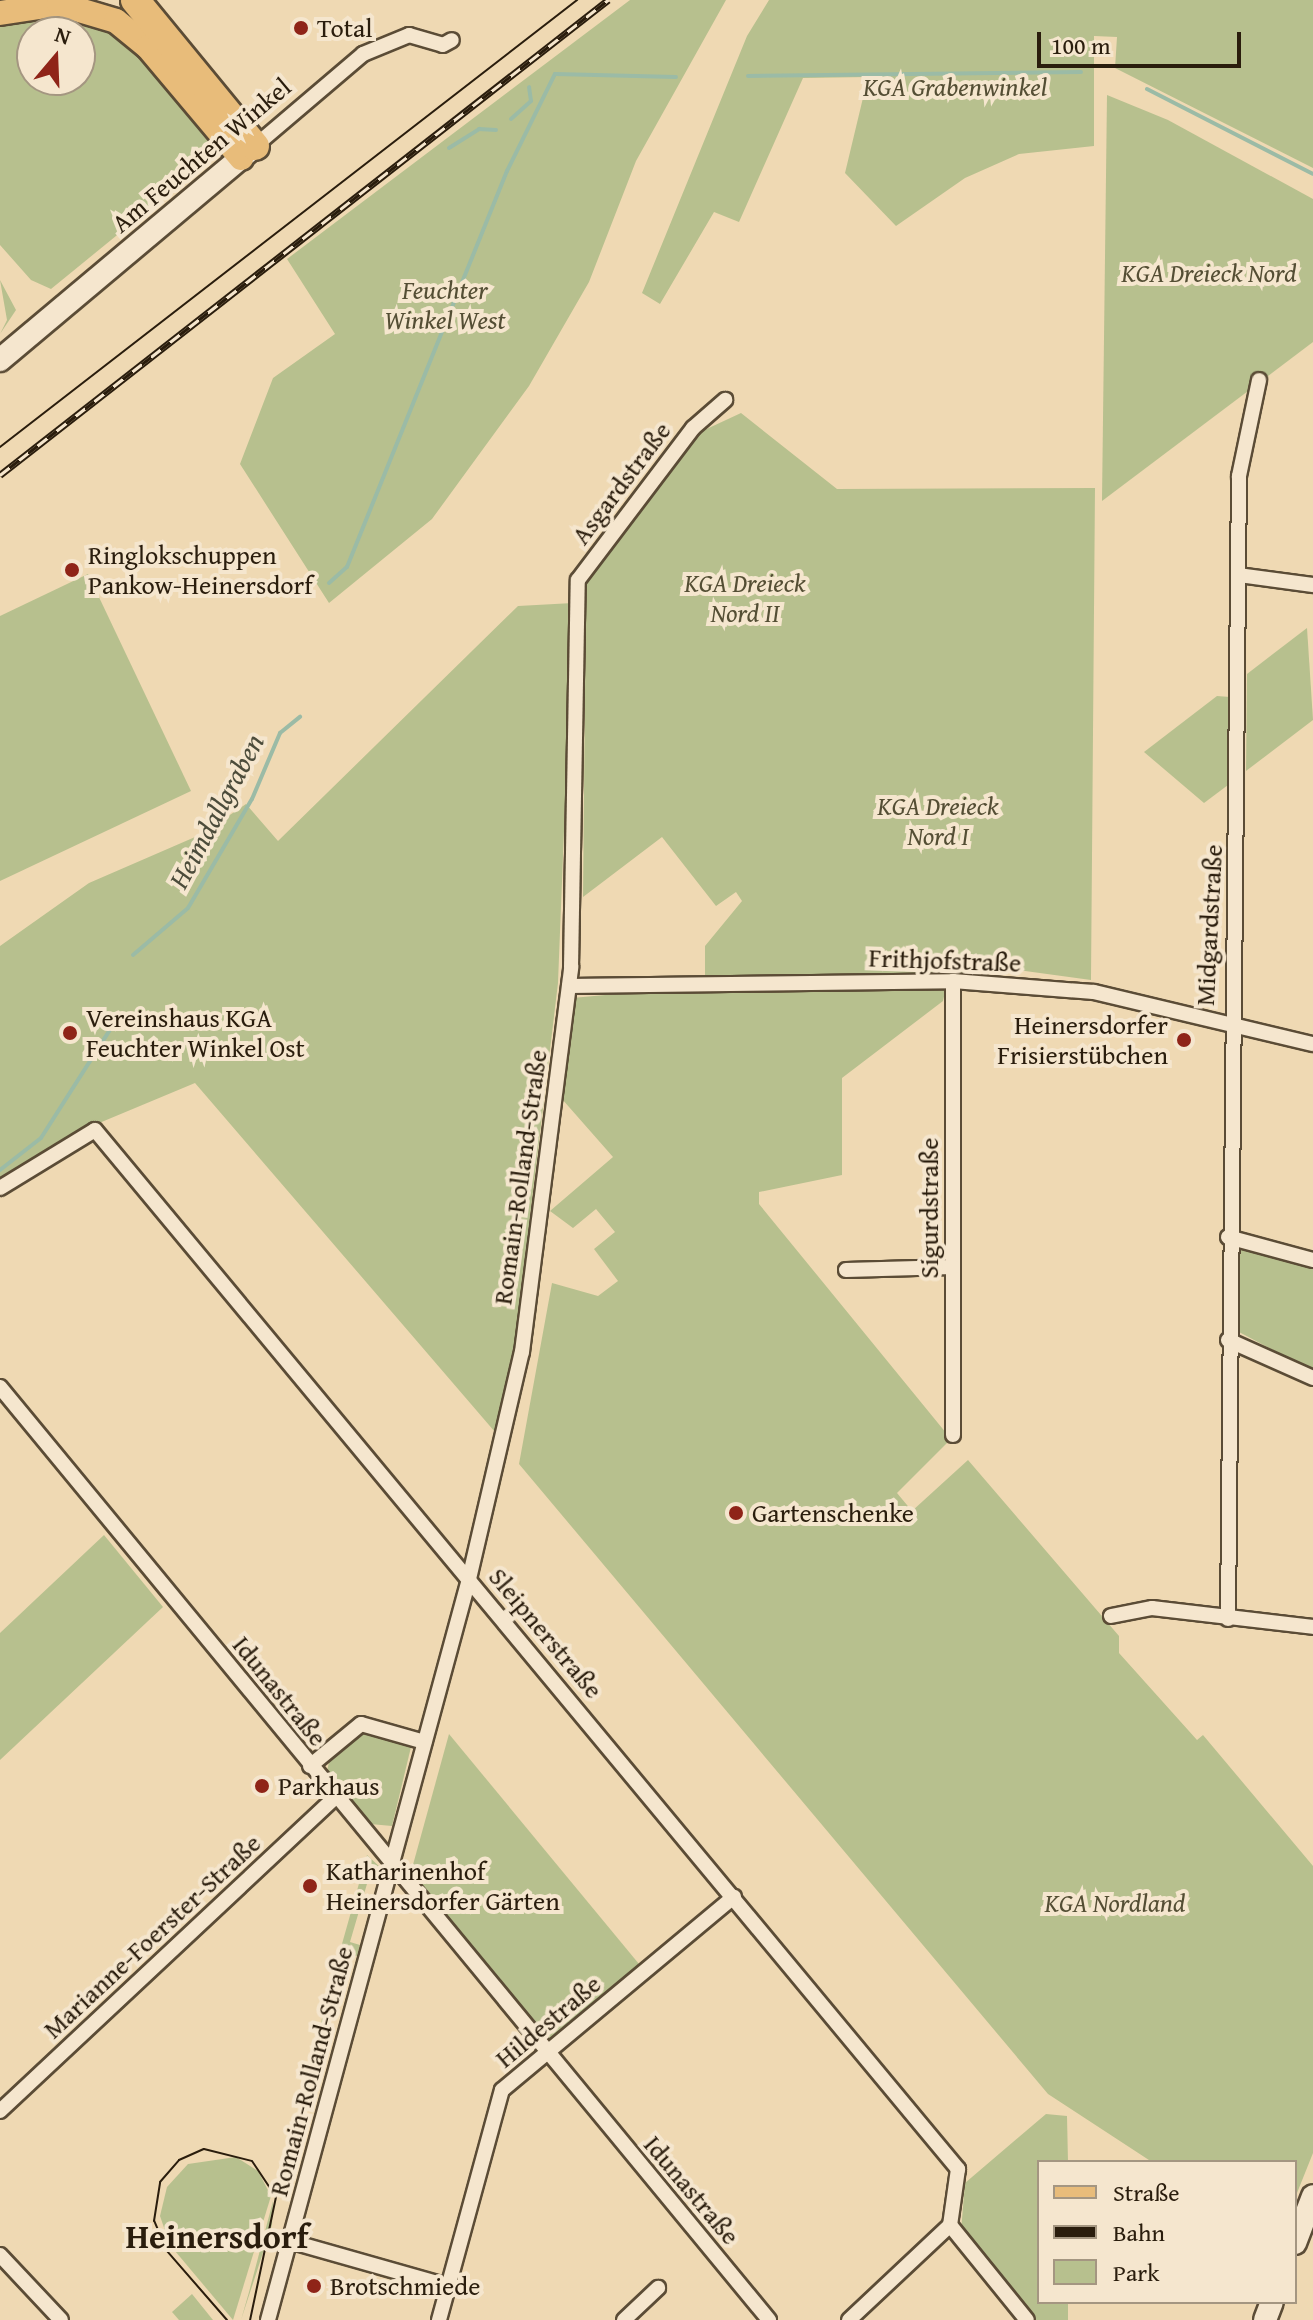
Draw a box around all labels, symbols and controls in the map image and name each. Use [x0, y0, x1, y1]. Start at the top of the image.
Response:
place label: Total [317, 12, 373, 44]
north arrow [16, 16, 96, 96]
scale bar [1041, 16, 1245, 66]
text: N [51, 18, 75, 53]
marker: Total [292, 19, 310, 37]
text: 100 m [1051, 28, 1111, 63]
street label: Am Feuchten Winkel [105, 71, 297, 239]
park label: KGA Grabenwinkel [863, 71, 1047, 103]
park label: KGA Dreieck Nord [1121, 257, 1297, 289]
park label: Feuchter Winkel West [384, 274, 506, 336]
street label: Asgardstraße [565, 416, 677, 550]
place label: Ringlokschuppen Pankow-Heinersdorf [88, 539, 313, 600]
marker: Ringlokschuppen Pankow-Heinersdorf [63, 561, 81, 579]
park label: KGA Dreieck Nord II [684, 567, 806, 628]
water label: Heimdallgraben [161, 728, 271, 894]
park label: KGA Dreieck Nord I [877, 790, 999, 852]
street label: Midgardstraße [1189, 843, 1229, 1007]
street label: Frithjofstraße [868, 942, 1022, 978]
place label: Vereinshaus KGA Feuchter Winkel Ost [86, 1002, 305, 1064]
place label: Heinersdorfer Frisierstübchen [997, 1009, 1168, 1070]
marker: Vereinshaus KGA Feuchter Winkel Ost [61, 1024, 79, 1042]
marker: Heinersdorfer Frisierstübchen [1175, 1031, 1193, 1049]
street label: Romain-Rolland-Straße [487, 1047, 553, 1307]
street label: Sigurdstraße [913, 1137, 945, 1279]
place label: Gartenschenke [752, 1497, 914, 1529]
marker: Gartenschenke [727, 1504, 745, 1522]
street label: Sleipnerstraße [482, 1561, 610, 1705]
street label: Idunastraße [226, 1630, 334, 1752]
place label: Parkhaus [278, 1770, 379, 1802]
marker: Parkhaus [253, 1777, 271, 1795]
street label: Marianne-Foerster-Straße [37, 1827, 267, 2045]
place label: Katharinenhof Heinersdorfer Gärten [326, 1855, 560, 1916]
marker: Katharinenhof Heinersdorfer Gärten [301, 1877, 319, 1895]
park label: KGA Nordland [1044, 1887, 1186, 1919]
street label: Romain-Rolland-Straße [263, 1943, 359, 2199]
street label: Hildestraße [489, 1968, 607, 2074]
street label: Idunastraße [637, 2129, 747, 2251]
legend [1037, 2160, 1297, 2304]
text: Straße [1113, 2175, 1180, 2210]
text: Bahn [1113, 2215, 1165, 2250]
district label: Heinersdorf [126, 2216, 308, 2256]
text: Park [1113, 2255, 1159, 2290]
place label: Brotschmiede [330, 2270, 480, 2302]
marker: Brotschmiede [305, 2277, 323, 2295]

